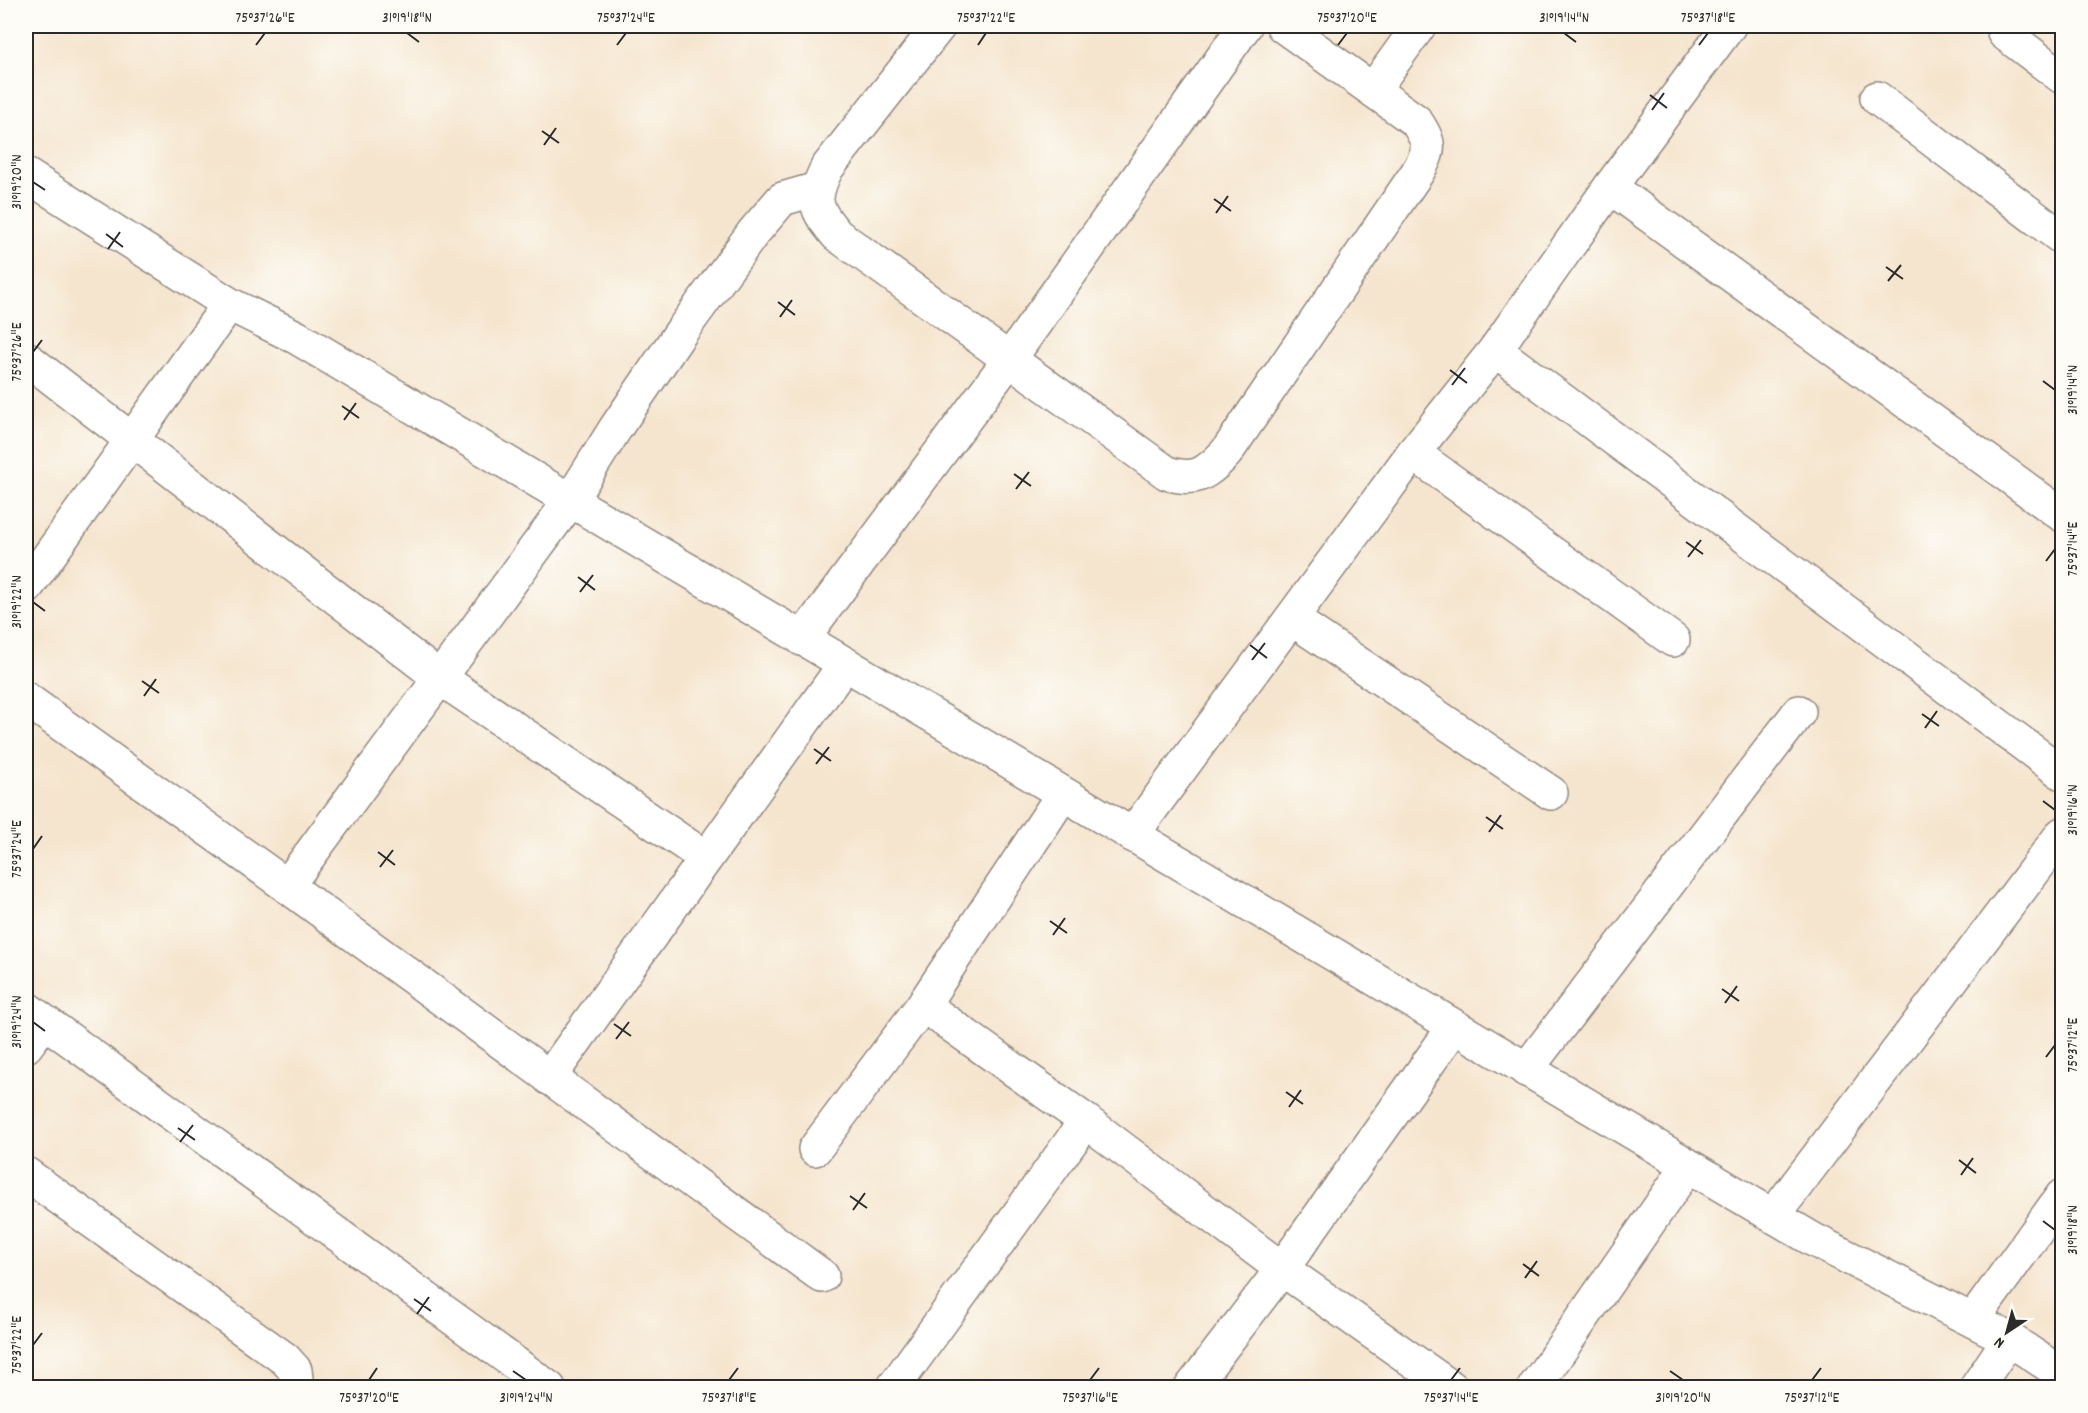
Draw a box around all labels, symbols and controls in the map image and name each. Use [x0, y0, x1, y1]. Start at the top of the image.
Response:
text: 75°37'26"E [236, 8, 295, 30]
text: 31°19'18"N [382, 8, 432, 30]
text: 75°37'24"E [597, 8, 655, 30]
text: 75°37'22"E [957, 8, 1015, 30]
text: 75°37'20"E [1317, 8, 1377, 30]
text: 31°19'14"N [1539, 8, 1589, 30]
text: 75°37'18"E [1681, 8, 1735, 30]
text: 31°19'20"N [7, 154, 29, 210]
text: 75°37'26"E [7, 322, 29, 381]
text: 31°19'14"N [2063, 365, 2085, 415]
text: 75°37'14"E [2063, 522, 2085, 576]
text: 31°19'22"N [7, 575, 29, 629]
text: 31°19'16"N [2063, 784, 2085, 836]
text: 75°37'24"E [7, 820, 29, 878]
text: 31°19'24"N [7, 995, 29, 1049]
text: 75°37'12"E [2063, 1017, 2085, 1072]
text: 31°19'18"N [2063, 1205, 2085, 1255]
north arrow [1977, 1302, 2037, 1362]
text: 75°37'22"E [7, 1316, 29, 1374]
text: N [1990, 1330, 2010, 1354]
text: 75°37'20"E [339, 1388, 399, 1410]
text: 31°19'24"N [499, 1388, 553, 1410]
text: 75°37'18"E [702, 1388, 756, 1410]
text: 75°37'16"E [1062, 1388, 1118, 1410]
text: 75°37'14"E [1424, 1388, 1478, 1410]
text: 31°19'20"N [1655, 1388, 1711, 1410]
text: 75°37'12"E [1785, 1388, 1840, 1410]

